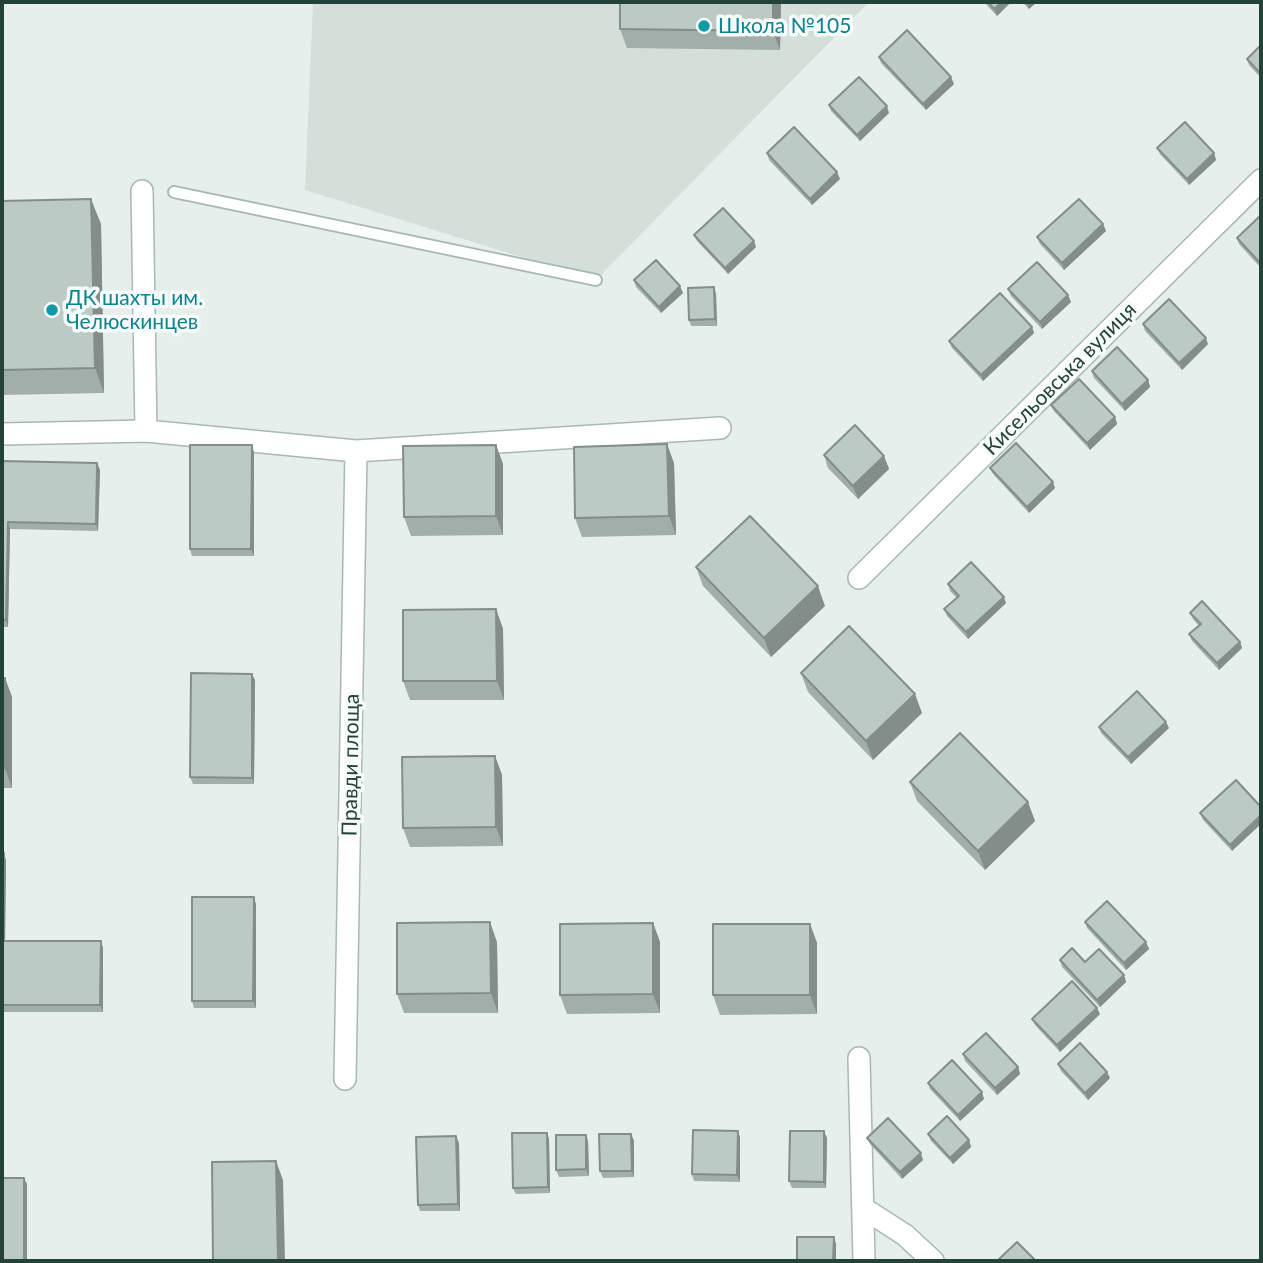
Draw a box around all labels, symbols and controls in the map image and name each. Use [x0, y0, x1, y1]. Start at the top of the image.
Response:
place label: Школа №105 [718, 13, 851, 39]
marker: Школа №105 [696, 18, 712, 34]
place label: ДК шахты им. Челюскинцев [66, 285, 203, 335]
street label: Кисельовська вулиця [978, 297, 1142, 461]
marker: ДК шахты им. Челюскинцев [44, 302, 60, 318]
street label: Правди площа [337, 693, 365, 837]

